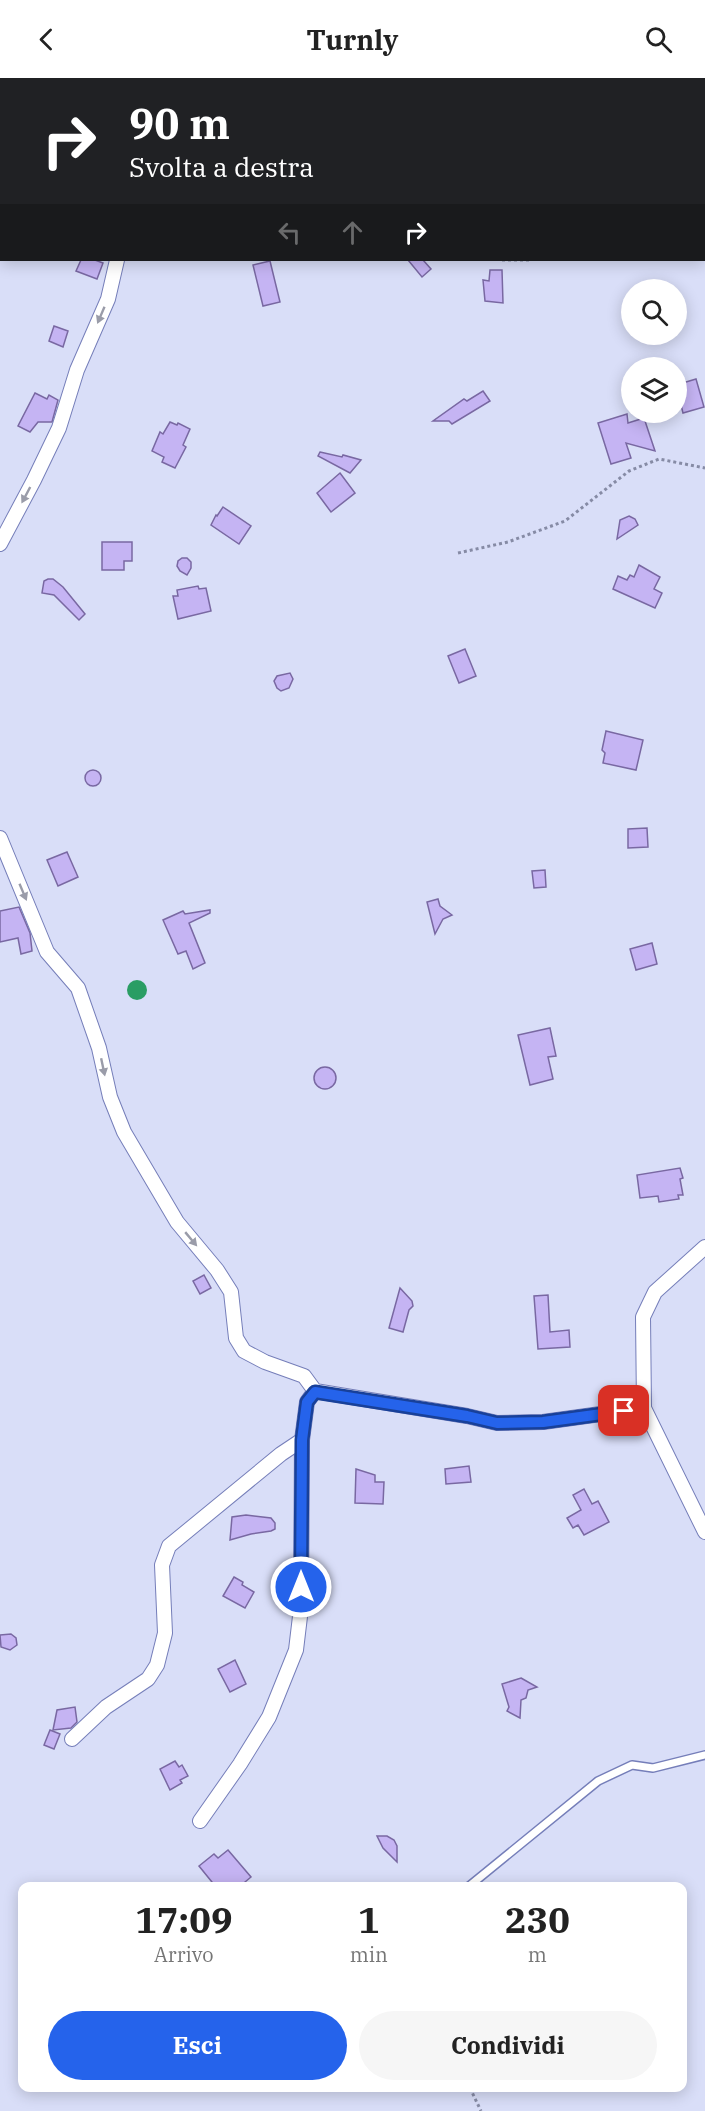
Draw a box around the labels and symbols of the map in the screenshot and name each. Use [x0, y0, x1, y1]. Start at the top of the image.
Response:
one-way arrow [96, 307, 105, 324]
one-way arrow [21, 487, 31, 504]
one-way arrow [19, 883, 28, 901]
one-way arrow [99, 1057, 108, 1076]
one-way arrow [184, 1231, 197, 1246]
pin [598, 1385, 649, 1436]
position arrow [269, 1555, 333, 1619]

